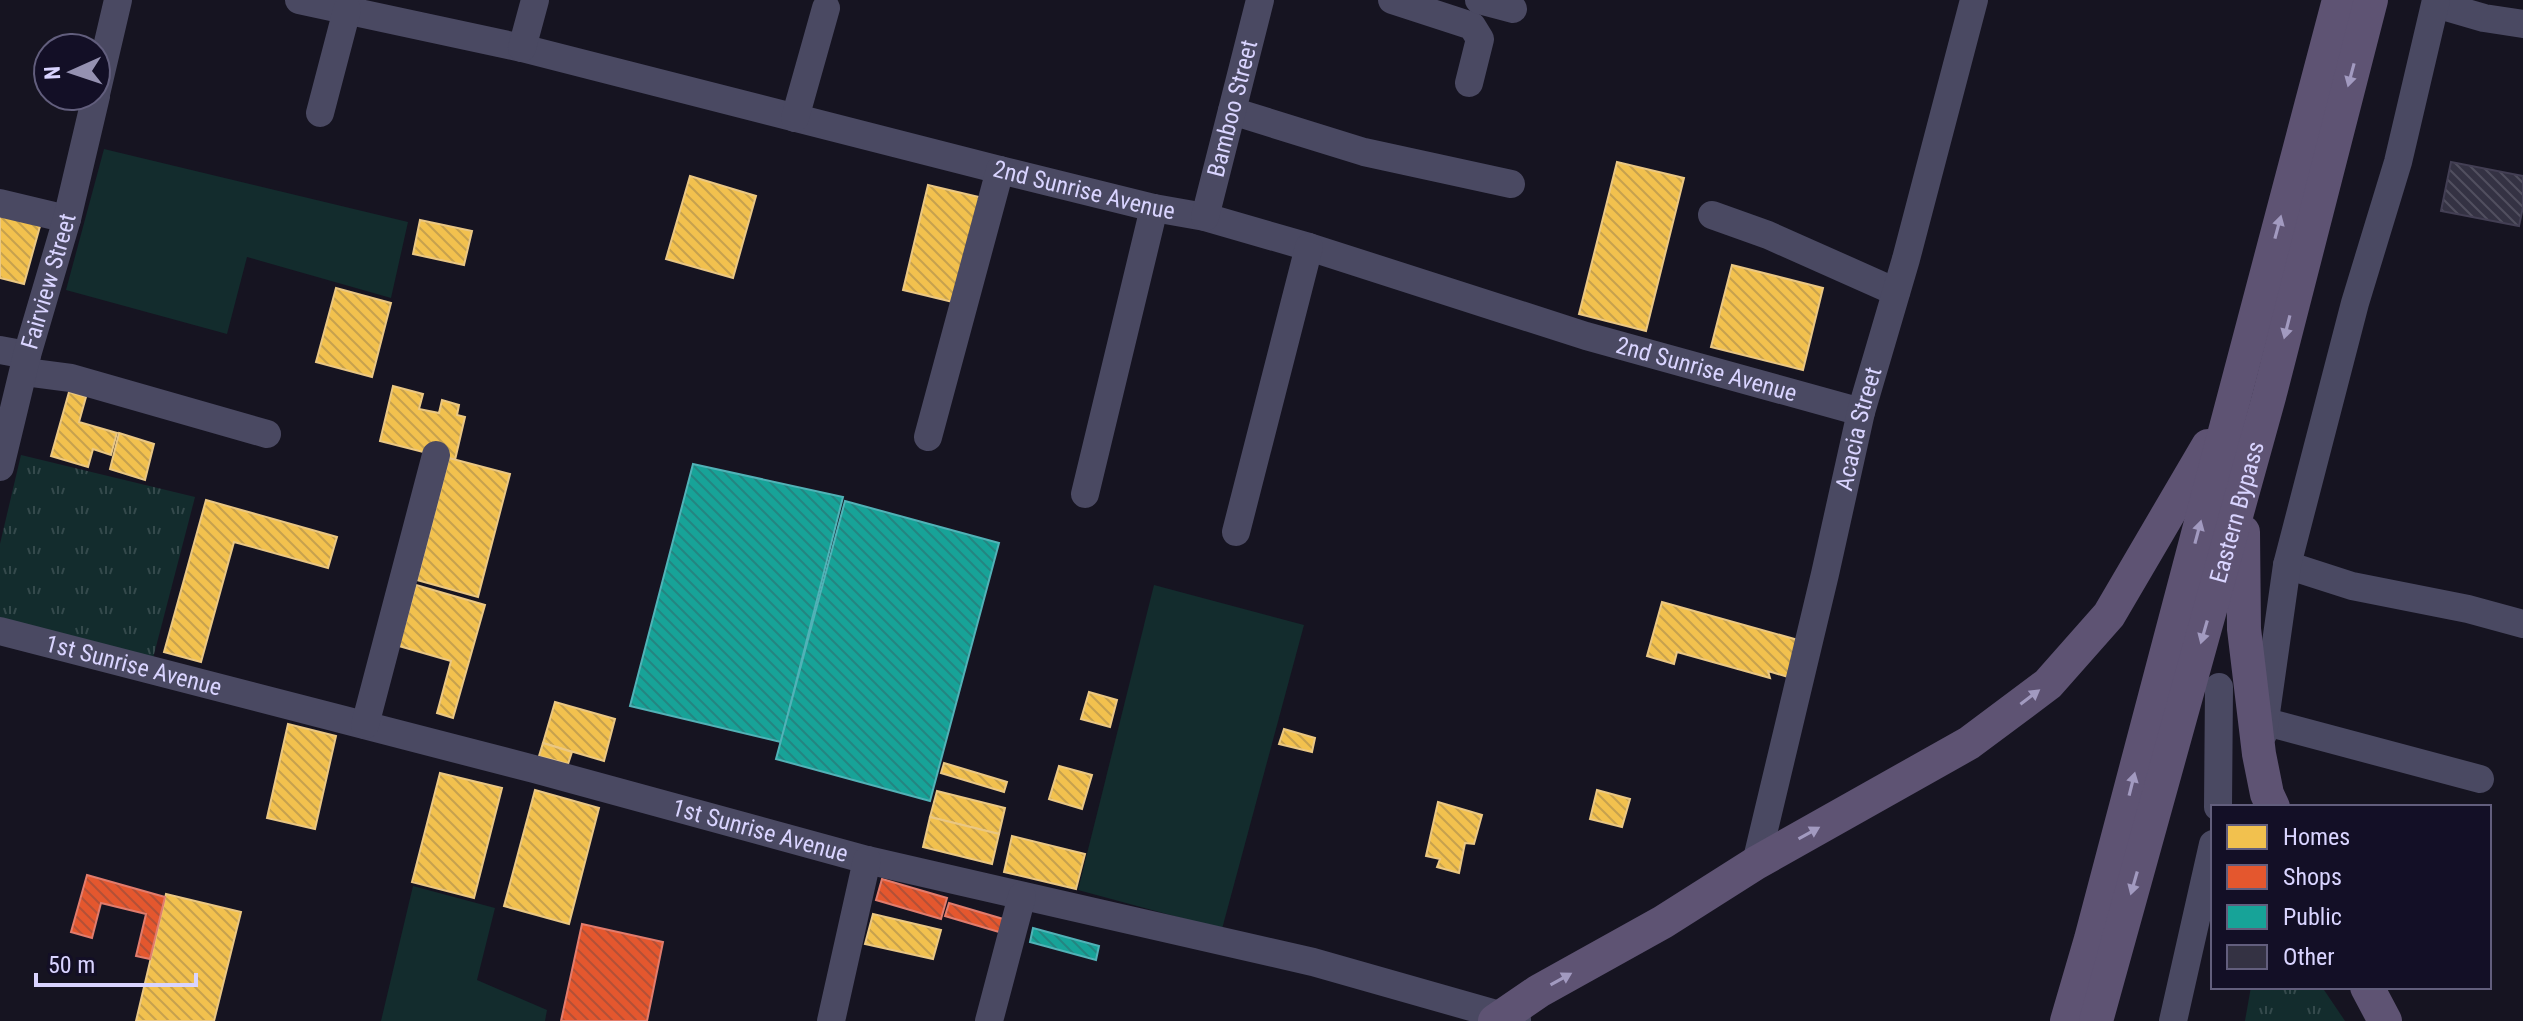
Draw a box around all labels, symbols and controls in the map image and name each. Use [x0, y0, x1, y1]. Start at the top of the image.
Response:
north arrow [32, 32, 112, 112]
street label: Bamboo Street [1202, 37, 1263, 180]
one-way arrow [2344, 64, 2357, 88]
text: N [40, 66, 65, 80]
street label: 2nd Sunrise Avenue [990, 155, 1177, 225]
street label: Fairview Street [15, 211, 82, 352]
one-way arrow [2273, 214, 2285, 239]
one-way arrow [2280, 315, 2292, 340]
street label: 2nd Sunrise Avenue [1613, 331, 1800, 408]
street label: Acacia Street [1830, 364, 1887, 493]
street label: Eastern Bypass [2204, 438, 2270, 586]
one-way arrow [2192, 520, 2204, 545]
one-way arrow [2197, 621, 2210, 645]
street label: 1st Sunrise Avenue [43, 629, 225, 702]
one-way arrow [2019, 689, 2041, 705]
one-way arrow [2126, 771, 2138, 796]
street label: 1st Sunrise Avenue [669, 793, 851, 868]
legend [2211, 805, 2491, 989]
text: Homes [2283, 823, 2350, 851]
one-way arrow [1798, 826, 1820, 840]
text: Shops [2283, 863, 2342, 891]
one-way arrow [2127, 871, 2140, 895]
text: Public [2283, 903, 2342, 931]
scale bar [36, 937, 196, 987]
text: Other [2283, 943, 2335, 971]
text: 50 m [48, 951, 95, 979]
one-way arrow [1550, 972, 1572, 986]

